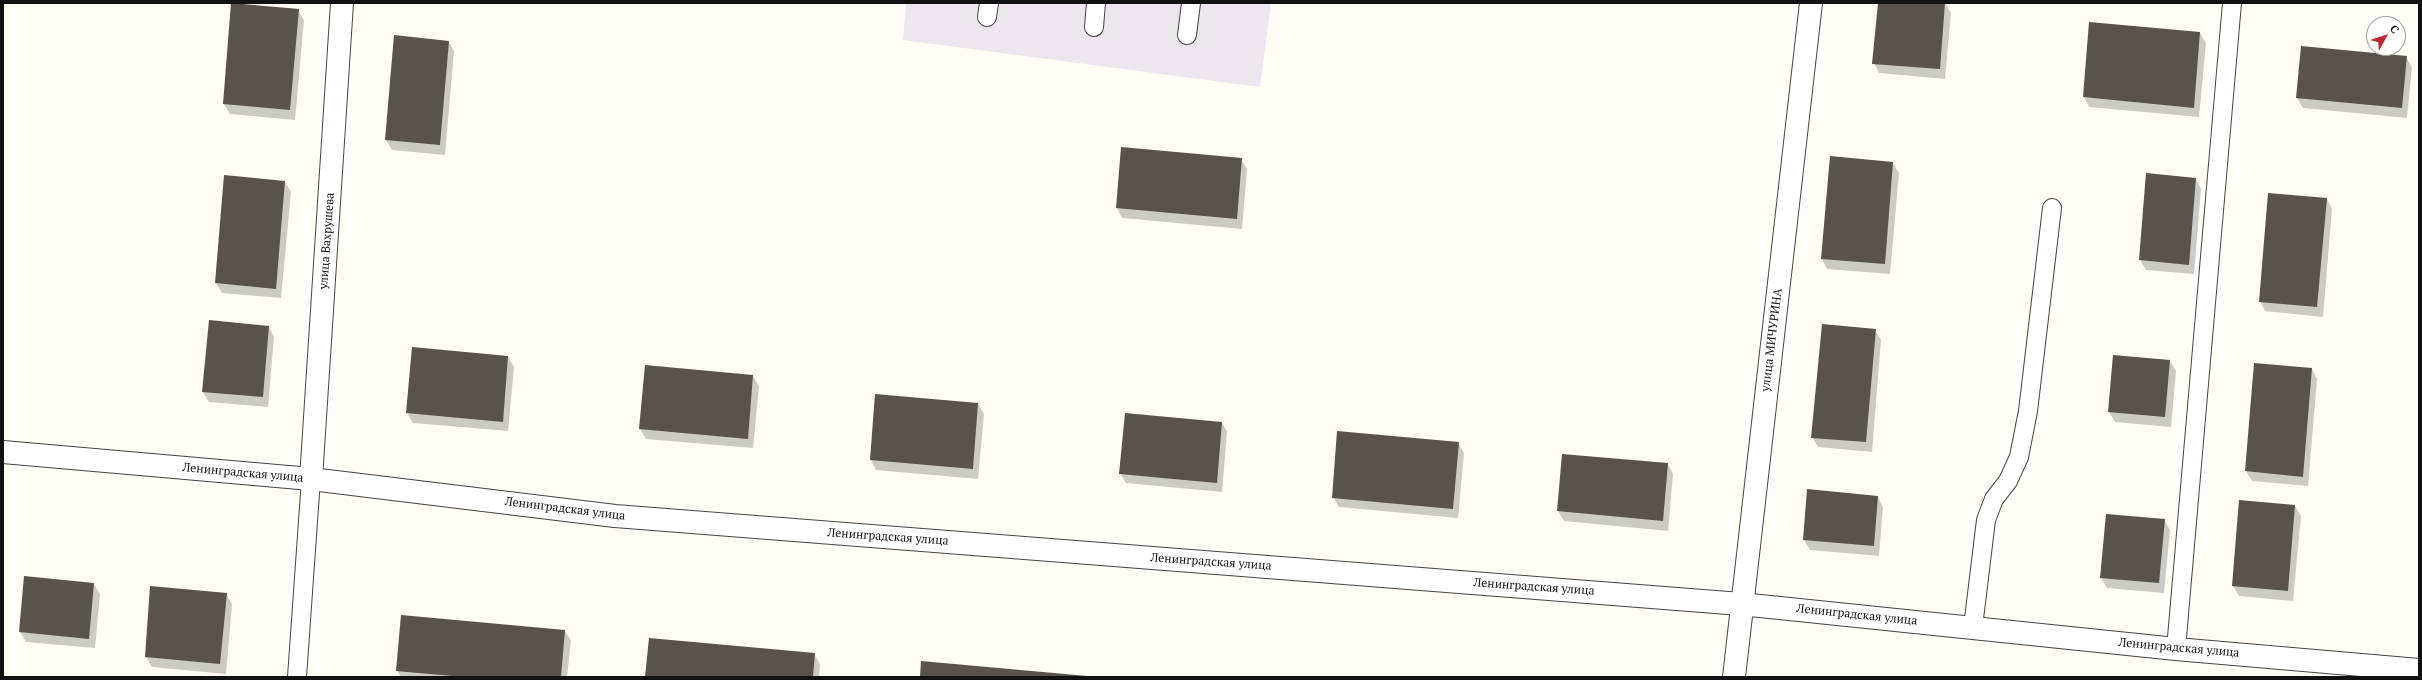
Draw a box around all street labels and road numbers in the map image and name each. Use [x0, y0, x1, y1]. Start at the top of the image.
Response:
street label: улица Вахрушева [316, 192, 338, 290]
street label: улица МИЧУРИНА [1759, 288, 1785, 392]
street label: Ленинградская улица [182, 461, 304, 485]
street label: Ленинградская улица [504, 494, 626, 524]
street label: Ленинградская улица [827, 526, 949, 548]
street label: Ленинградская улица [1150, 551, 1272, 573]
street label: Ленинградская улица [1473, 576, 1595, 598]
street label: Ленинградская улица [1796, 601, 1918, 629]
street label: Ленинградская улица [2118, 636, 2240, 660]

